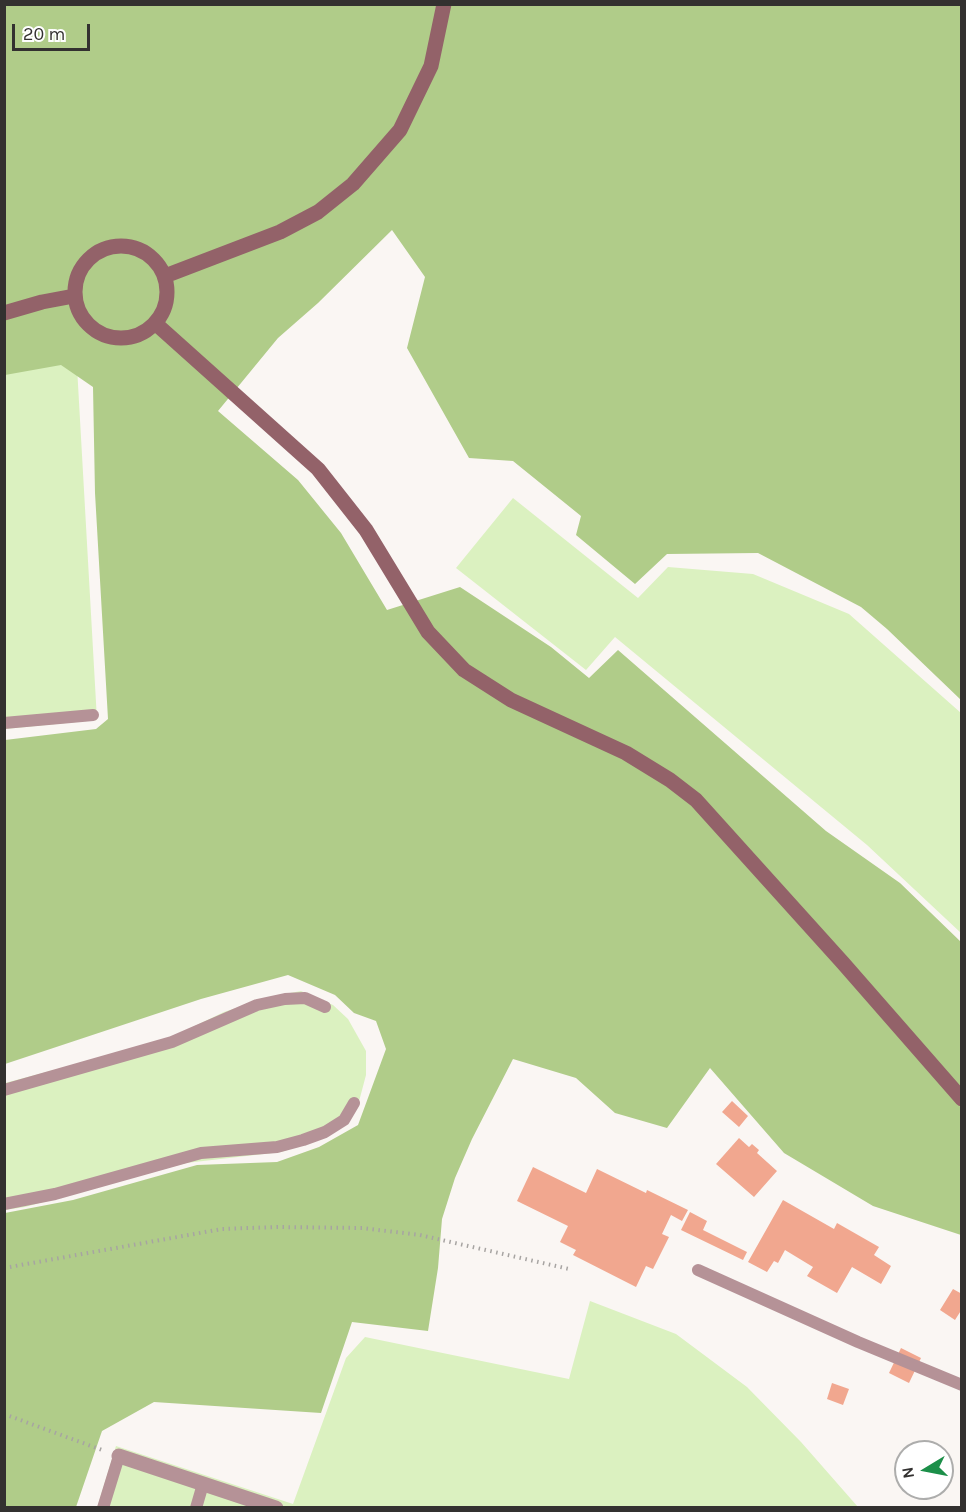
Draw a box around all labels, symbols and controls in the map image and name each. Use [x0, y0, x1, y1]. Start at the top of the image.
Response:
scale bar [15, 12, 93, 50]
text: 20 m [23, 23, 65, 45]
north arrow [894, 1440, 954, 1500]
text: N [897, 1466, 918, 1480]

